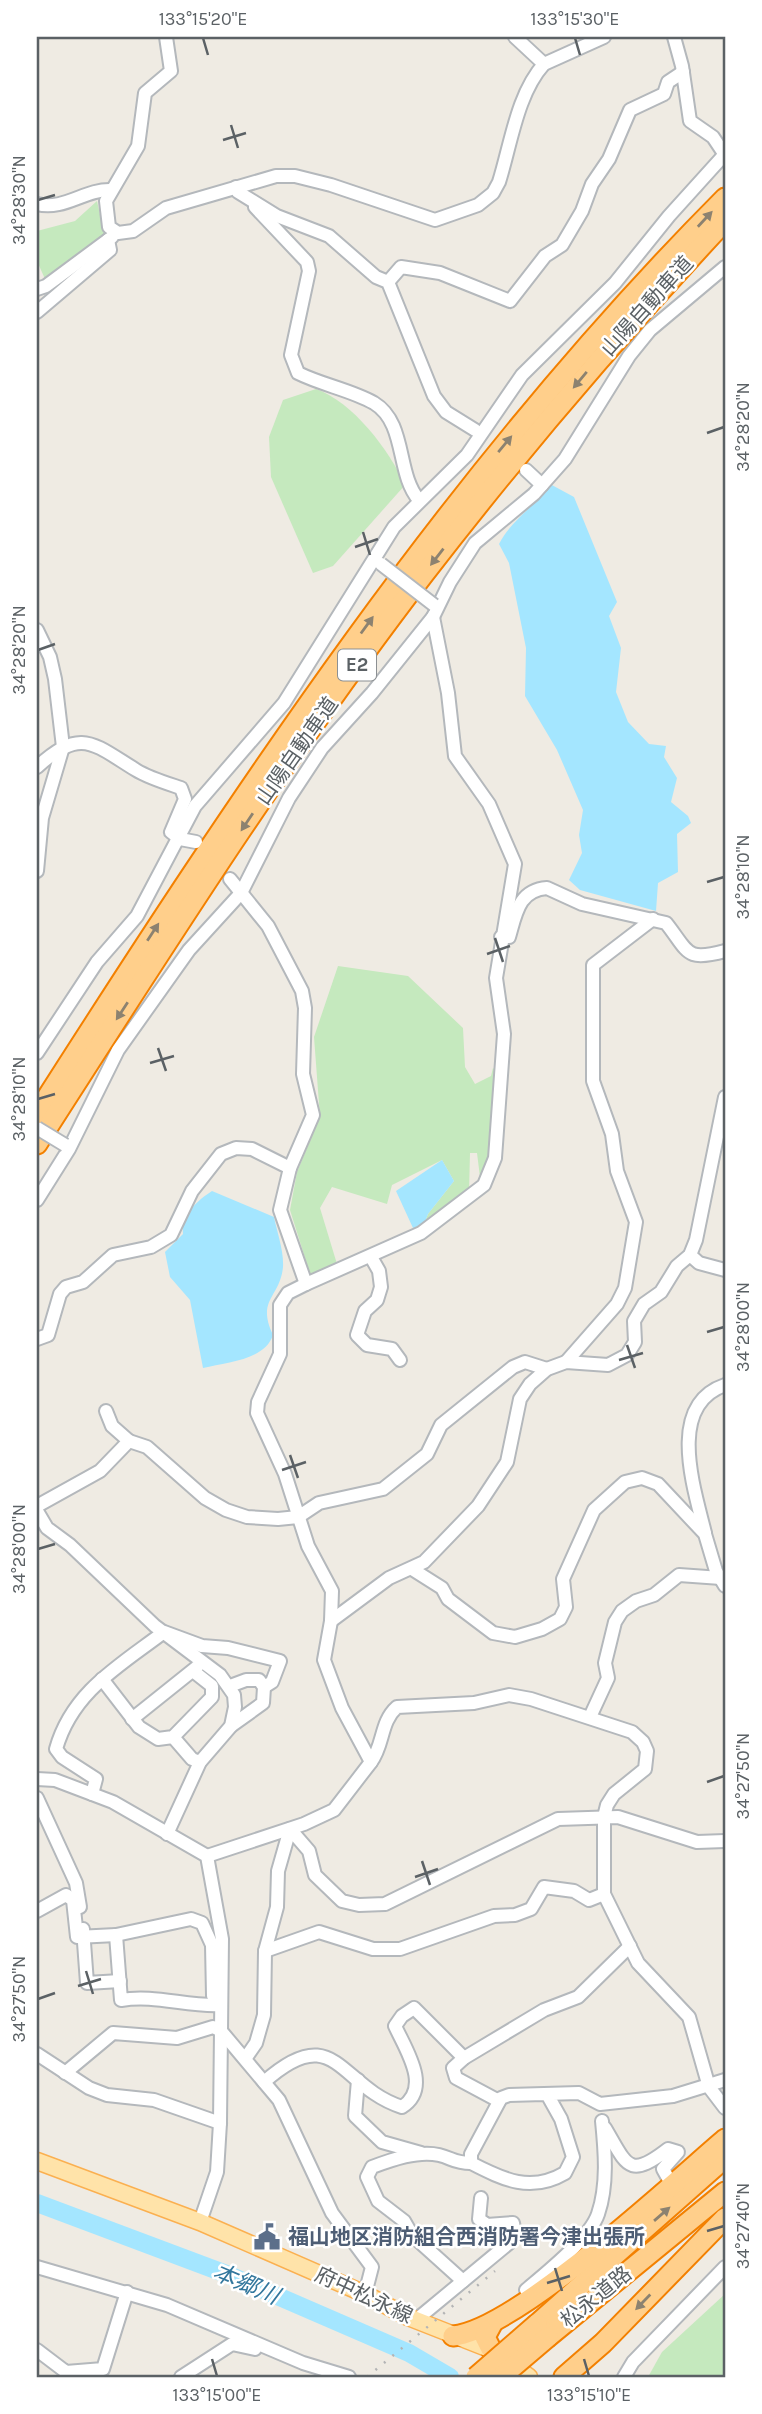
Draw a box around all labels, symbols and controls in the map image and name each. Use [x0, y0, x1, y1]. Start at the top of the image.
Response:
text: 133°15'20"E [159, 8, 247, 30]
text: 133°15'30"E [531, 8, 619, 30]
text: 34°28'30"N [8, 155, 30, 245]
one-way arrow [696, 211, 712, 228]
street label: 山陽自動車道 [596, 251, 698, 361]
one-way arrow [573, 371, 588, 389]
text: 34°28'20"N [732, 382, 754, 472]
one-way arrow [498, 436, 513, 454]
one-way arrow [430, 548, 445, 566]
text: 34°28'20"N [8, 605, 30, 695]
one-way arrow [359, 616, 374, 634]
road number: E2 [338, 650, 376, 680]
street label: 山陽自動車道 [251, 693, 343, 809]
one-way arrow [241, 812, 254, 831]
text: 34°28'10"N [732, 834, 754, 920]
one-way arrow [147, 923, 160, 942]
one-way arrow [116, 1002, 129, 1021]
text: 34°28'10"N [8, 1056, 30, 1142]
text: 34°28'00"N [732, 1282, 754, 1372]
text: 34°28'00"N [8, 1504, 30, 1594]
text: 34°27'50"N [732, 1733, 754, 1819]
text: 34°27'50"N [8, 1956, 30, 2042]
text: 34°27'40"N [732, 2183, 754, 2269]
one-way arrow [653, 2207, 670, 2222]
public building icon: 福山地区消防組合西消防署今津出張所 [252, 2222, 282, 2252]
place label: 福山地区消防組合西消防署今津出張所 [288, 2225, 645, 2249]
water label: 本郷川 [209, 2258, 286, 2311]
street label: 松永道路 [556, 2261, 636, 2333]
street label: 府中松永線 [311, 2262, 417, 2328]
one-way arrow [635, 2294, 651, 2310]
text: 133°15'00"E [173, 2384, 261, 2406]
text: 133°15'10"E [547, 2384, 631, 2406]

